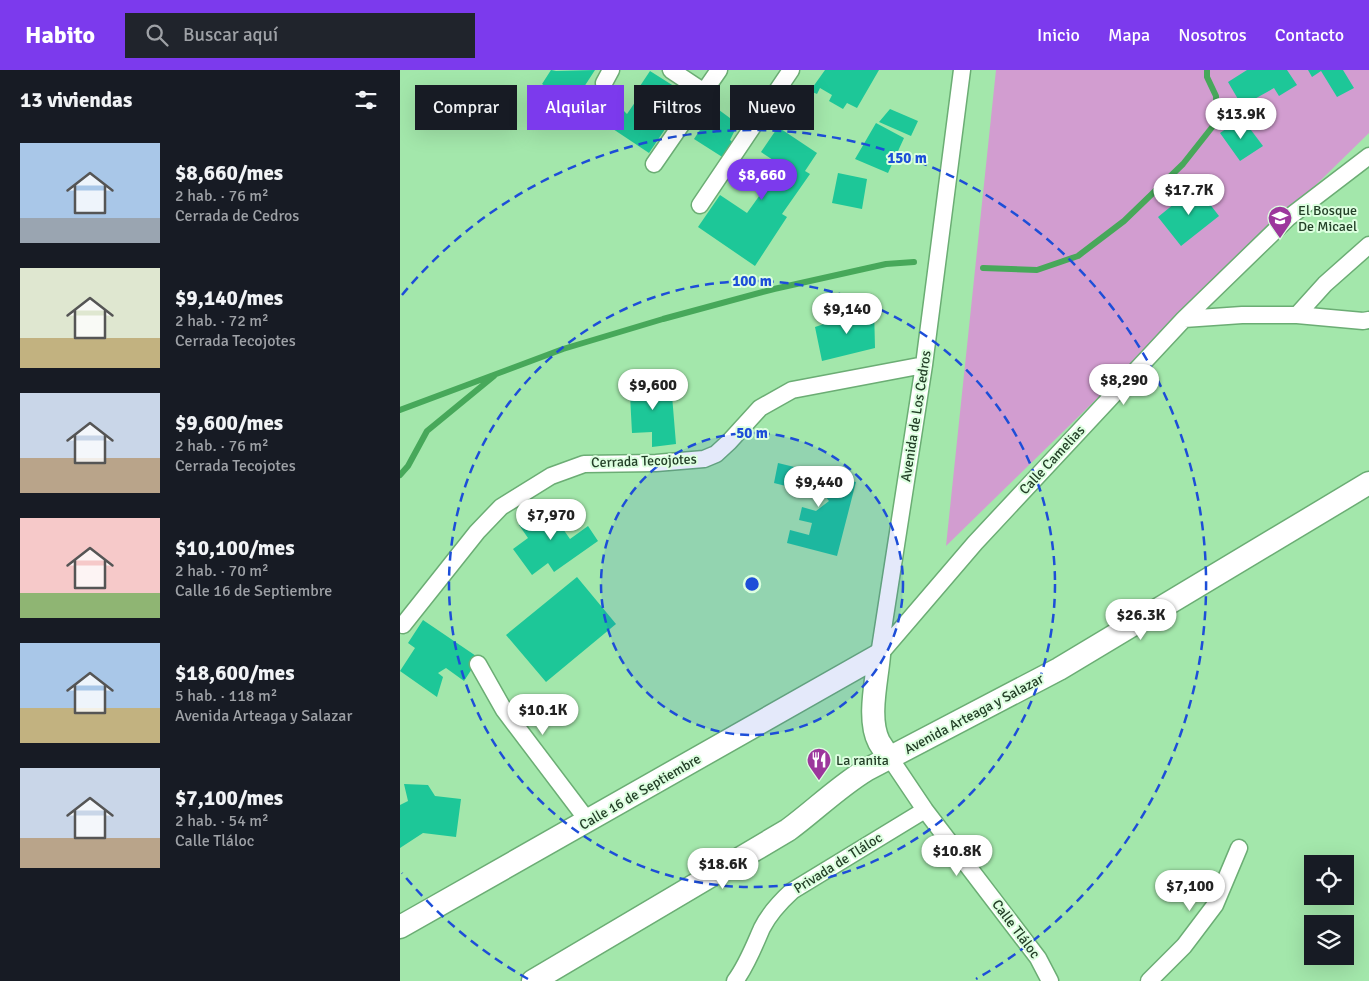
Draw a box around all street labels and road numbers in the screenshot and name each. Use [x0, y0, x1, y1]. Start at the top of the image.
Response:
street label: Avenida de Los Cedros [897, 349, 935, 483]
street label: Calle Camelias [1016, 422, 1088, 498]
street label: Cerrada Tecojotes [591, 451, 697, 471]
street label: Avenida Arteaga y Salazar [901, 670, 1047, 758]
street label: Calle 16 de Septiembre [576, 750, 704, 834]
street label: Privada de Tláloc [791, 829, 886, 897]
street label: Calle Tláloc [988, 896, 1044, 962]

